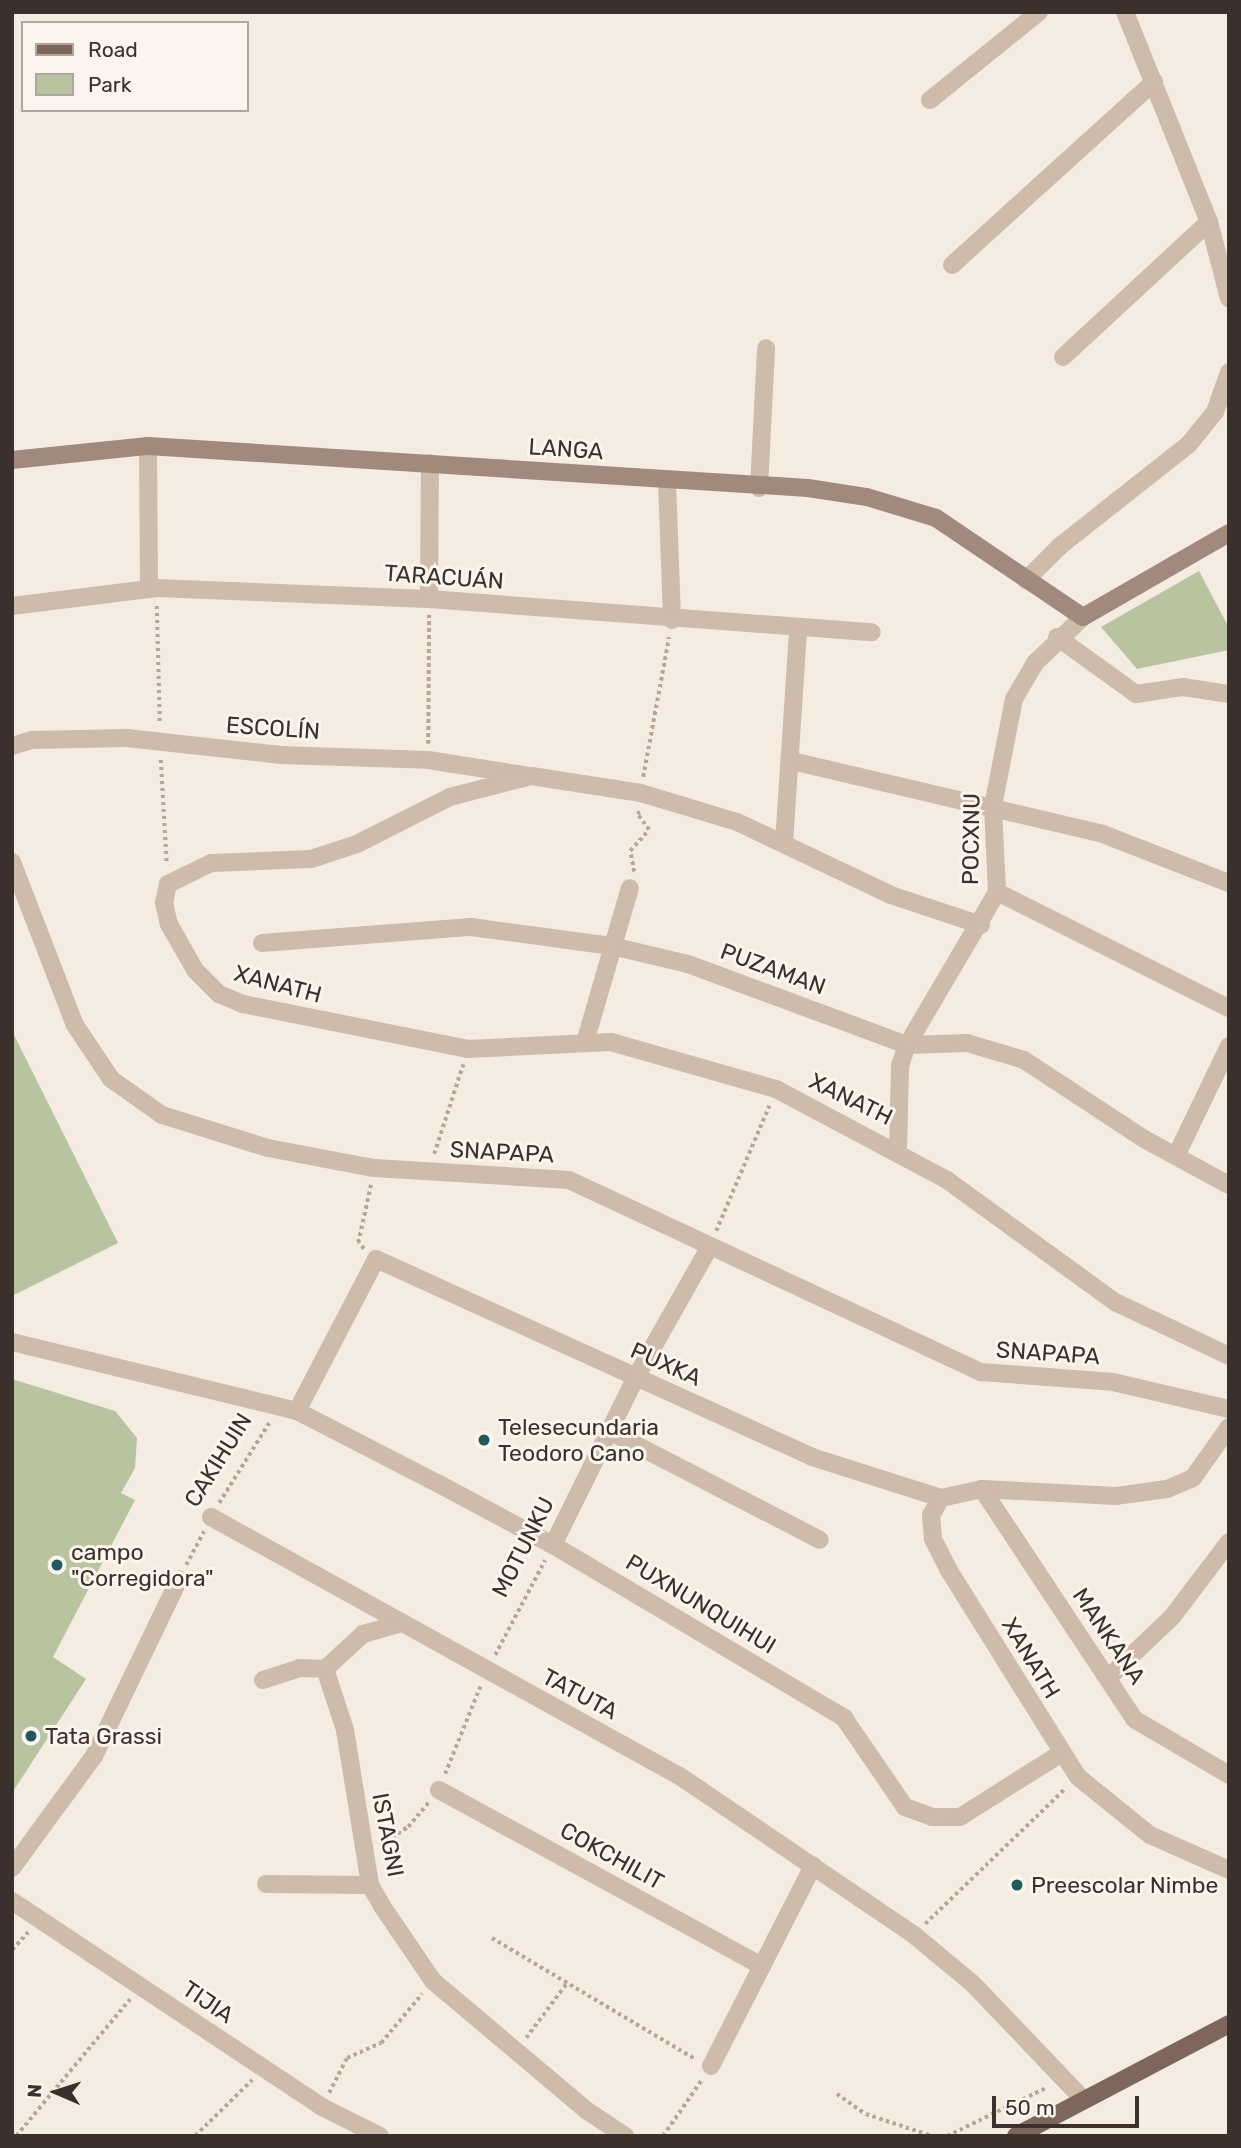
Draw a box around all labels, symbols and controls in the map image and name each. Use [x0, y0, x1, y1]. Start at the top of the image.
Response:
legend [21, 21, 248, 112]
text: Road [88, 37, 138, 62]
text: Park [88, 72, 132, 97]
street label: LANGA [528, 433, 604, 465]
street label: TARACUÁN [383, 559, 505, 595]
street label: ESCOLÍN [225, 711, 321, 745]
street label: POCXNU [956, 793, 986, 885]
street label: PUZAMAN [717, 937, 829, 1001]
street label: XANATH [231, 959, 325, 1009]
street label: XANATH [805, 1067, 897, 1131]
street label: SNAPAPA [449, 1135, 555, 1169]
street label: PUXKA [626, 1336, 706, 1392]
street label: SNAPAPA [995, 1336, 1101, 1370]
street label: CAKIHUIN [178, 1408, 258, 1512]
place label: Telesecundaria Teodoro Cano [498, 1413, 659, 1467]
marker: Telesecundaria Teodoro Cano [476, 1432, 492, 1448]
street label: MOTUNKU [486, 1492, 560, 1602]
place label: campo "Corregidora" [71, 1538, 214, 1592]
street label: PUXNUNQUIHUI [621, 1548, 781, 1660]
marker: campo "Corregidora" [49, 1557, 65, 1573]
street label: MANKANA [1067, 1583, 1151, 1689]
street label: XANATH [996, 1613, 1066, 1703]
street label: TATUTA [537, 1663, 623, 1725]
place label: Tata Grassi [45, 1722, 162, 1750]
marker: Tata Grassi [23, 1728, 39, 1744]
street label: ISTAGNI [366, 1791, 410, 1879]
street label: COKCHILIT [555, 1816, 669, 1896]
place label: Preescolar Nimbe [1031, 1871, 1219, 1899]
marker: Preescolar Nimbe [1009, 1877, 1025, 1893]
street label: TIJIA [177, 1975, 239, 2029]
north arrow [21, 2057, 91, 2127]
scale bar [996, 2082, 1143, 2126]
text: N [23, 2083, 46, 2098]
text: 50 m [1005, 2095, 1055, 2120]

